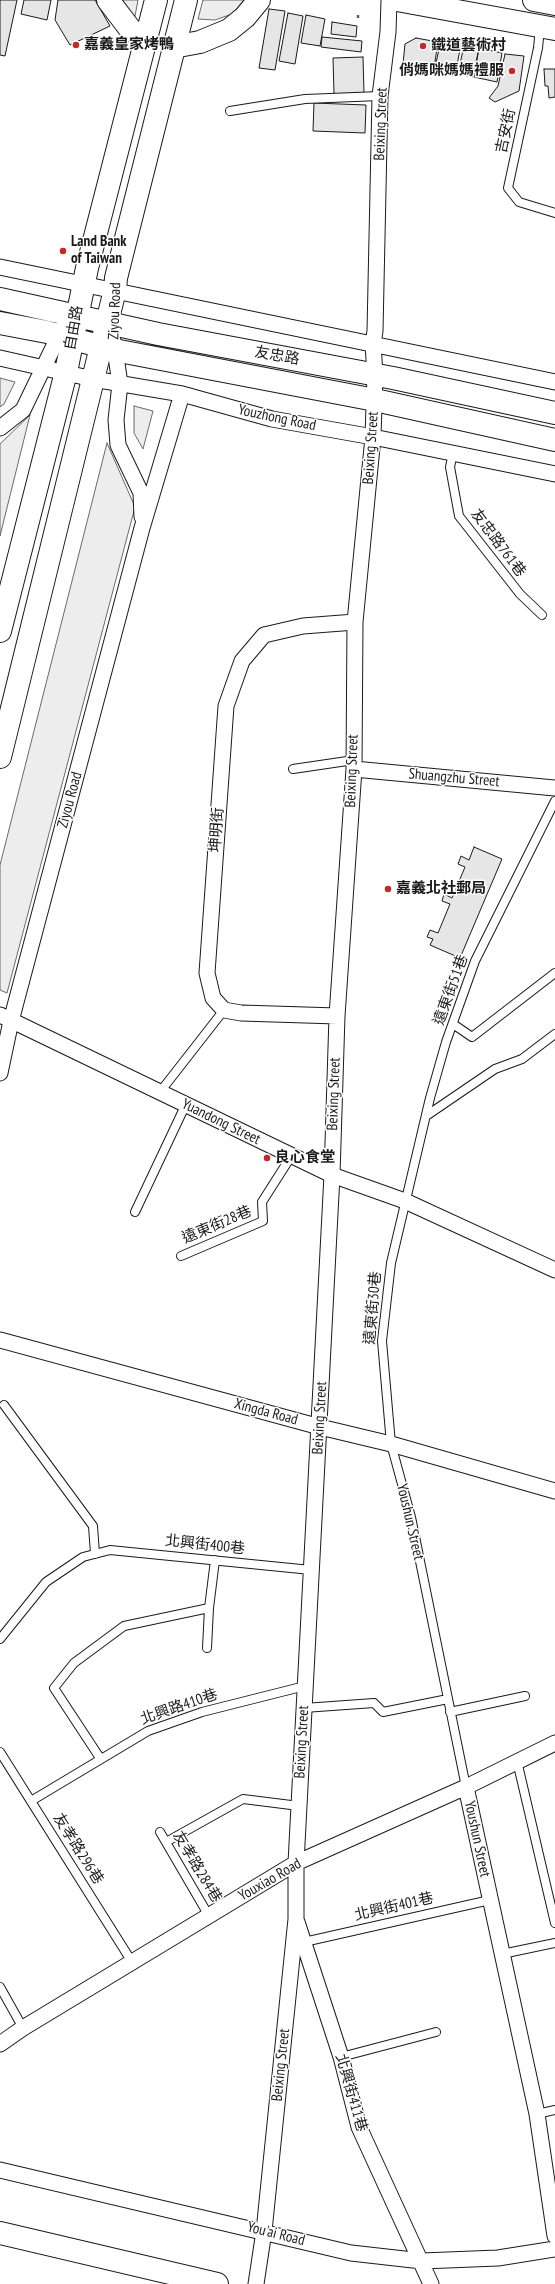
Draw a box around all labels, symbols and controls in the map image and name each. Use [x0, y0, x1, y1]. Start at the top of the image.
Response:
place label: 嘉義皇家烤鴨 [84, 36, 174, 54]
place label: 鐵道藝術村 [431, 37, 506, 55]
marker: 嘉義皇家烤鴨 [71, 40, 81, 50]
marker: 鐵道藝術村 [418, 41, 428, 51]
place label: 俏媽咪媽媽禮服 [399, 62, 504, 80]
marker: 俏媽咪媽媽禮服 [507, 66, 517, 76]
street label: Beixing Street [371, 87, 391, 161]
street label: 吉安街 [493, 107, 519, 155]
place label: Land Bank of Taiwan [71, 233, 126, 268]
marker: Land Bank of Taiwan [58, 246, 68, 256]
street label: Ziyou Road [105, 282, 125, 340]
street label: 自由路 [61, 304, 87, 352]
street label: 友忠路 [253, 343, 301, 369]
street label: Youzhong Road [236, 401, 318, 435]
street label: Beixing Street [359, 411, 383, 485]
street label: 友忠路761巷 [467, 506, 529, 580]
street label: Beixing Street [342, 734, 362, 808]
street label: Shuangzhu Street [408, 765, 500, 791]
street label: Ziyou Road [54, 770, 86, 830]
street label: 坤明街 [206, 807, 228, 853]
place label: 嘉義北社郵局 [396, 880, 486, 898]
marker: 嘉義北社郵局 [383, 884, 393, 894]
street label: 遠東街51巷 [430, 952, 472, 1028]
street label: Beixing Street [324, 1057, 344, 1131]
street label: Yuandong Street [179, 1095, 263, 1149]
place label: 良心食堂 [275, 1149, 335, 1167]
marker: 良心食堂 [262, 1153, 272, 1163]
street label: 遠東街28巷 [180, 1202, 254, 1248]
street label: 遠東街30巷 [361, 1271, 385, 1345]
street label: Beixing Street [309, 1381, 331, 1455]
street label: Xingda Road [232, 1395, 300, 1429]
street label: Youshun Street [392, 1482, 428, 1562]
street label: 北興街400巷 [164, 1532, 246, 1558]
street label: 北興路410巷 [138, 1685, 220, 1729]
street label: Beixing Street [291, 1705, 313, 1779]
street label: Youshun Street [460, 1799, 494, 1879]
street label: 友孝路296巷 [49, 1810, 107, 1888]
street label: 友孝路284巷 [169, 1828, 225, 1906]
street label: Youxiao Road [235, 1855, 305, 1905]
street label: 北興街401巷 [353, 1889, 435, 1925]
street label: Beixing Street [268, 2028, 294, 2102]
street label: 北興街411巷 [331, 2052, 371, 2134]
street label: You'ai Road [245, 2218, 307, 2250]

